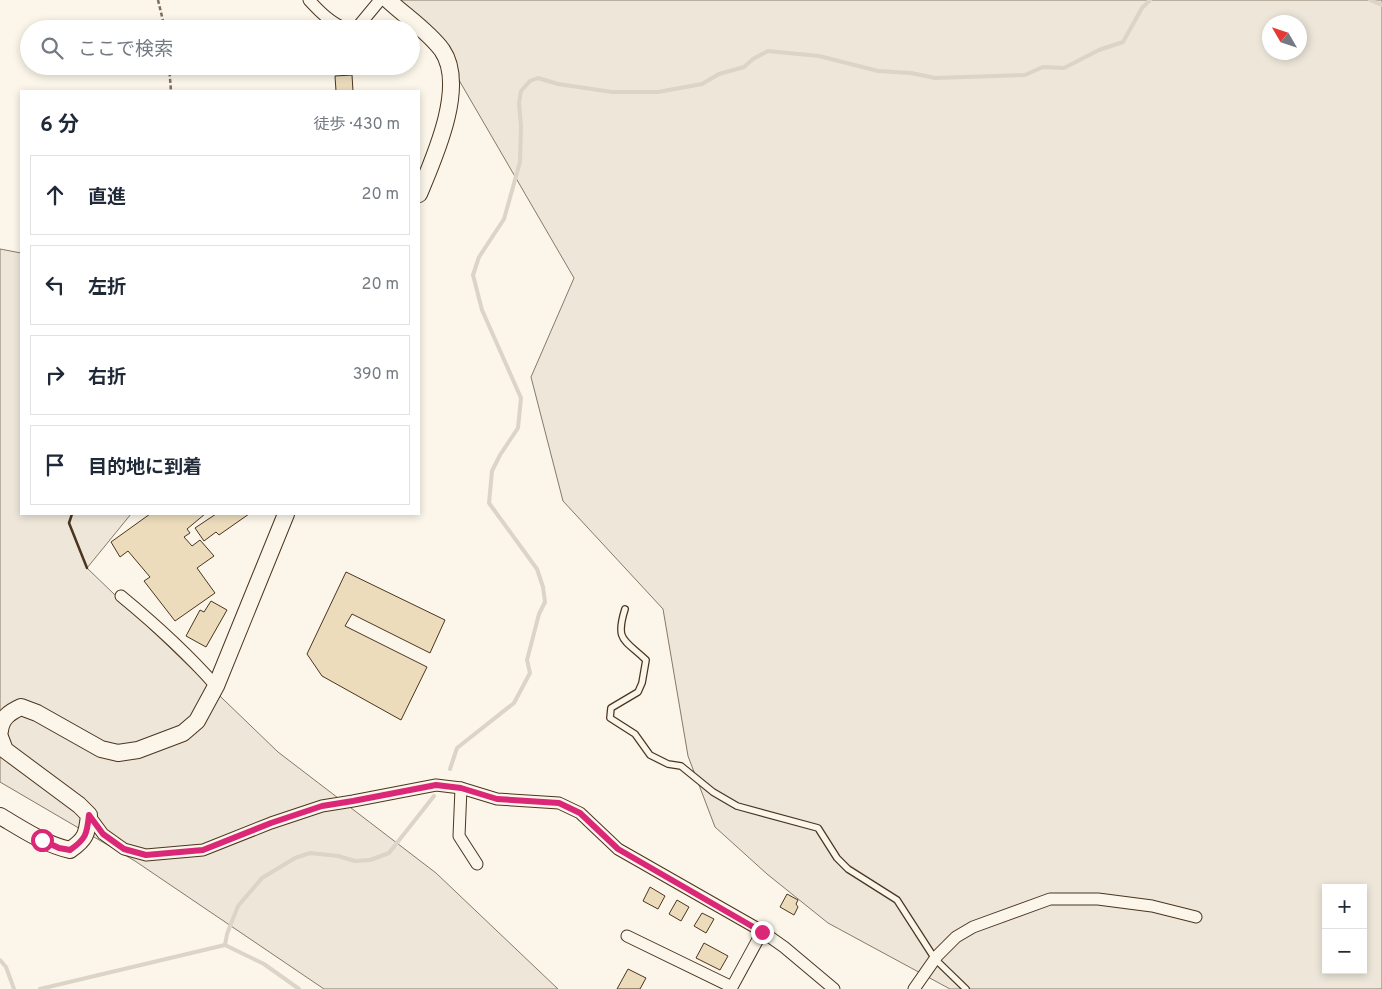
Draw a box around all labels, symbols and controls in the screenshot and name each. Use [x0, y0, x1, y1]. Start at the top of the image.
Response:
north arrow [1262, 15, 1307, 60]
search box [20, 20, 420, 75]
icon: search [38, 34, 66, 62]
text: ここで検索 [78, 38, 173, 62]
text: 6 分 [40, 112, 79, 139]
text: 徒歩 · 430 m [313, 115, 400, 135]
icon: ahead [41, 181, 69, 209]
text: 20 m [362, 185, 399, 205]
text: 直進 [88, 186, 126, 210]
icon: left [41, 271, 69, 299]
text: 20 m [362, 275, 399, 295]
text: 左折 [88, 276, 126, 300]
icon: right [41, 361, 69, 389]
text: 390 m [353, 365, 399, 385]
text: 右折 [88, 366, 126, 390]
icon: arrive [41, 451, 69, 479]
text: 目的地に到着 [88, 456, 202, 480]
route start [31, 829, 54, 852]
map controls [1322, 884, 1367, 974]
button: + [1322, 884, 1367, 929]
route end [751, 921, 774, 944]
button: − [1322, 929, 1367, 974]

